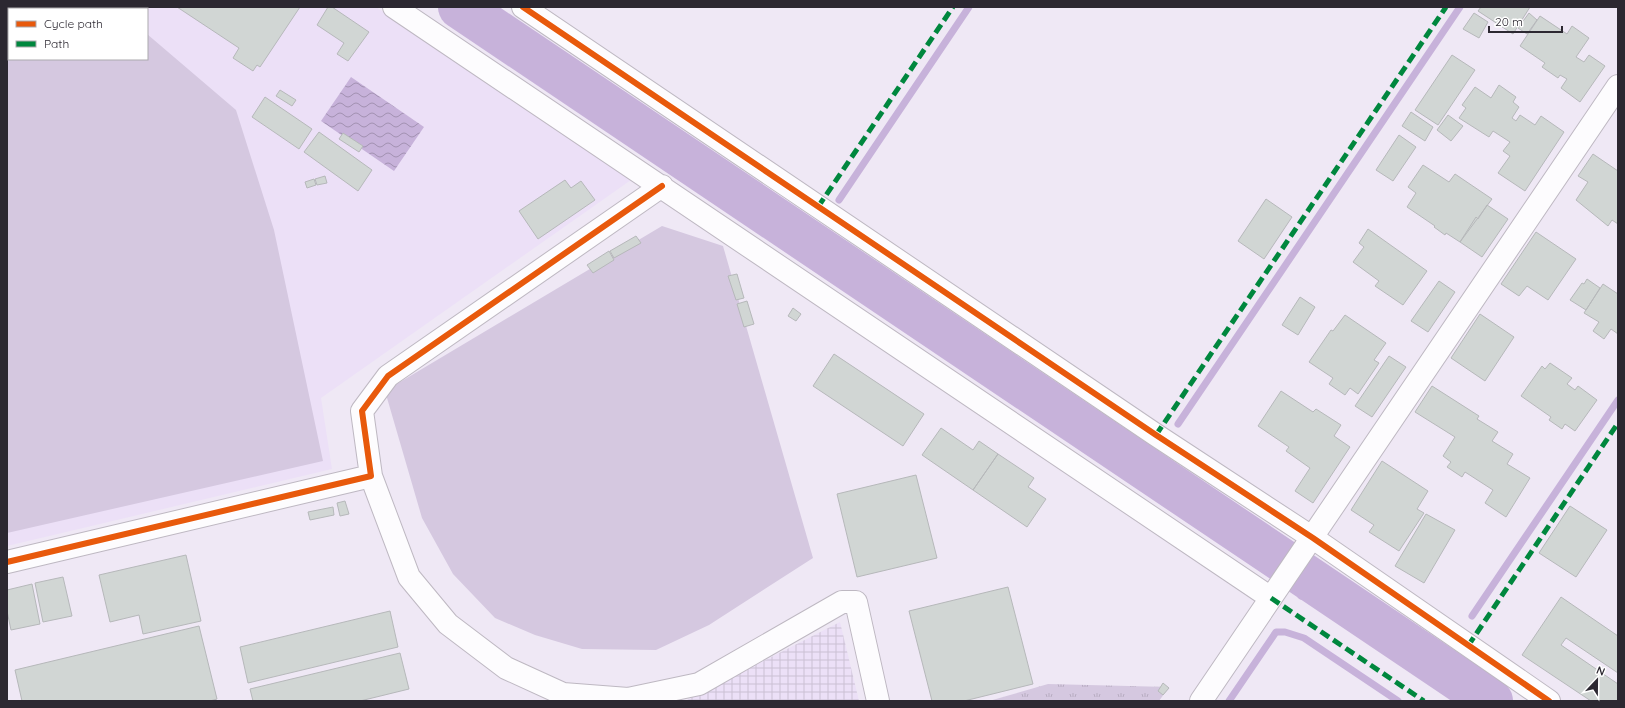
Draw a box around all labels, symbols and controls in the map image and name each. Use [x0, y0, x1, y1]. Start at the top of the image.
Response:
legend [8, 8, 148, 60]
scale bar [1489, 8, 1562, 34]
text: 20 m [1495, 14, 1523, 29]
text: Cycle path [44, 16, 103, 31]
text: Path [44, 36, 69, 51]
north arrow [1577, 660, 1617, 700]
text: N [1594, 663, 1607, 679]

